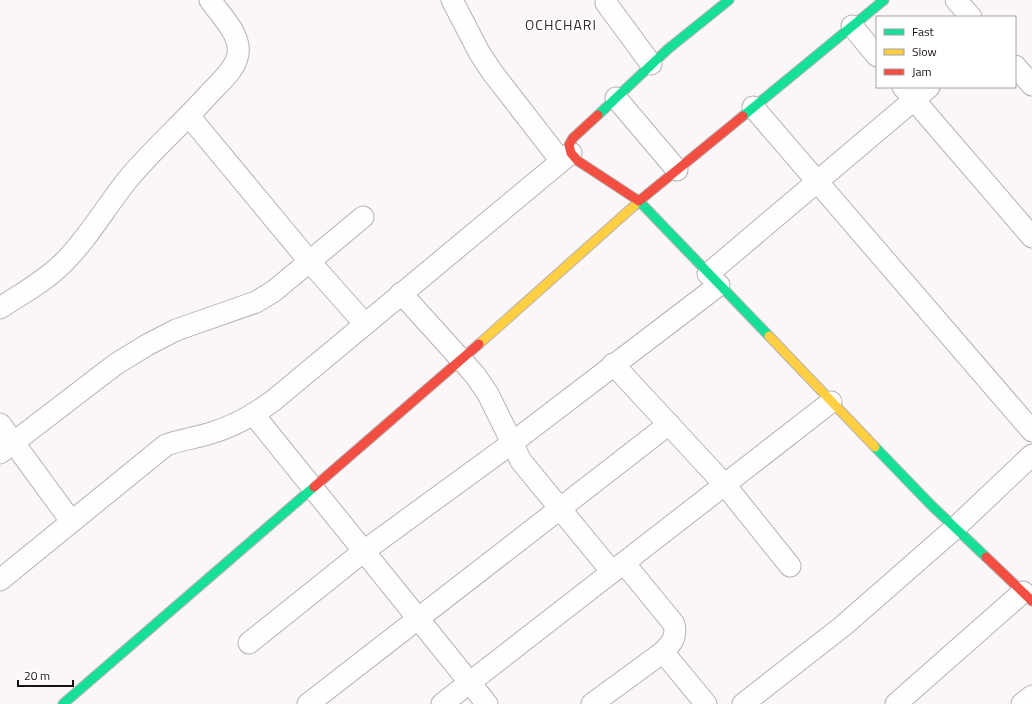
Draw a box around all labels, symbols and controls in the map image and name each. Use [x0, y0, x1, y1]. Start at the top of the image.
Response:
district label: OCHCHARI [525, 14, 597, 35]
legend [876, 16, 1016, 88]
text: Fast [912, 22, 935, 41]
text: Slow [912, 42, 937, 61]
text: Jam [912, 62, 932, 81]
scale bar [18, 662, 73, 688]
text: 20 m [24, 666, 50, 685]

